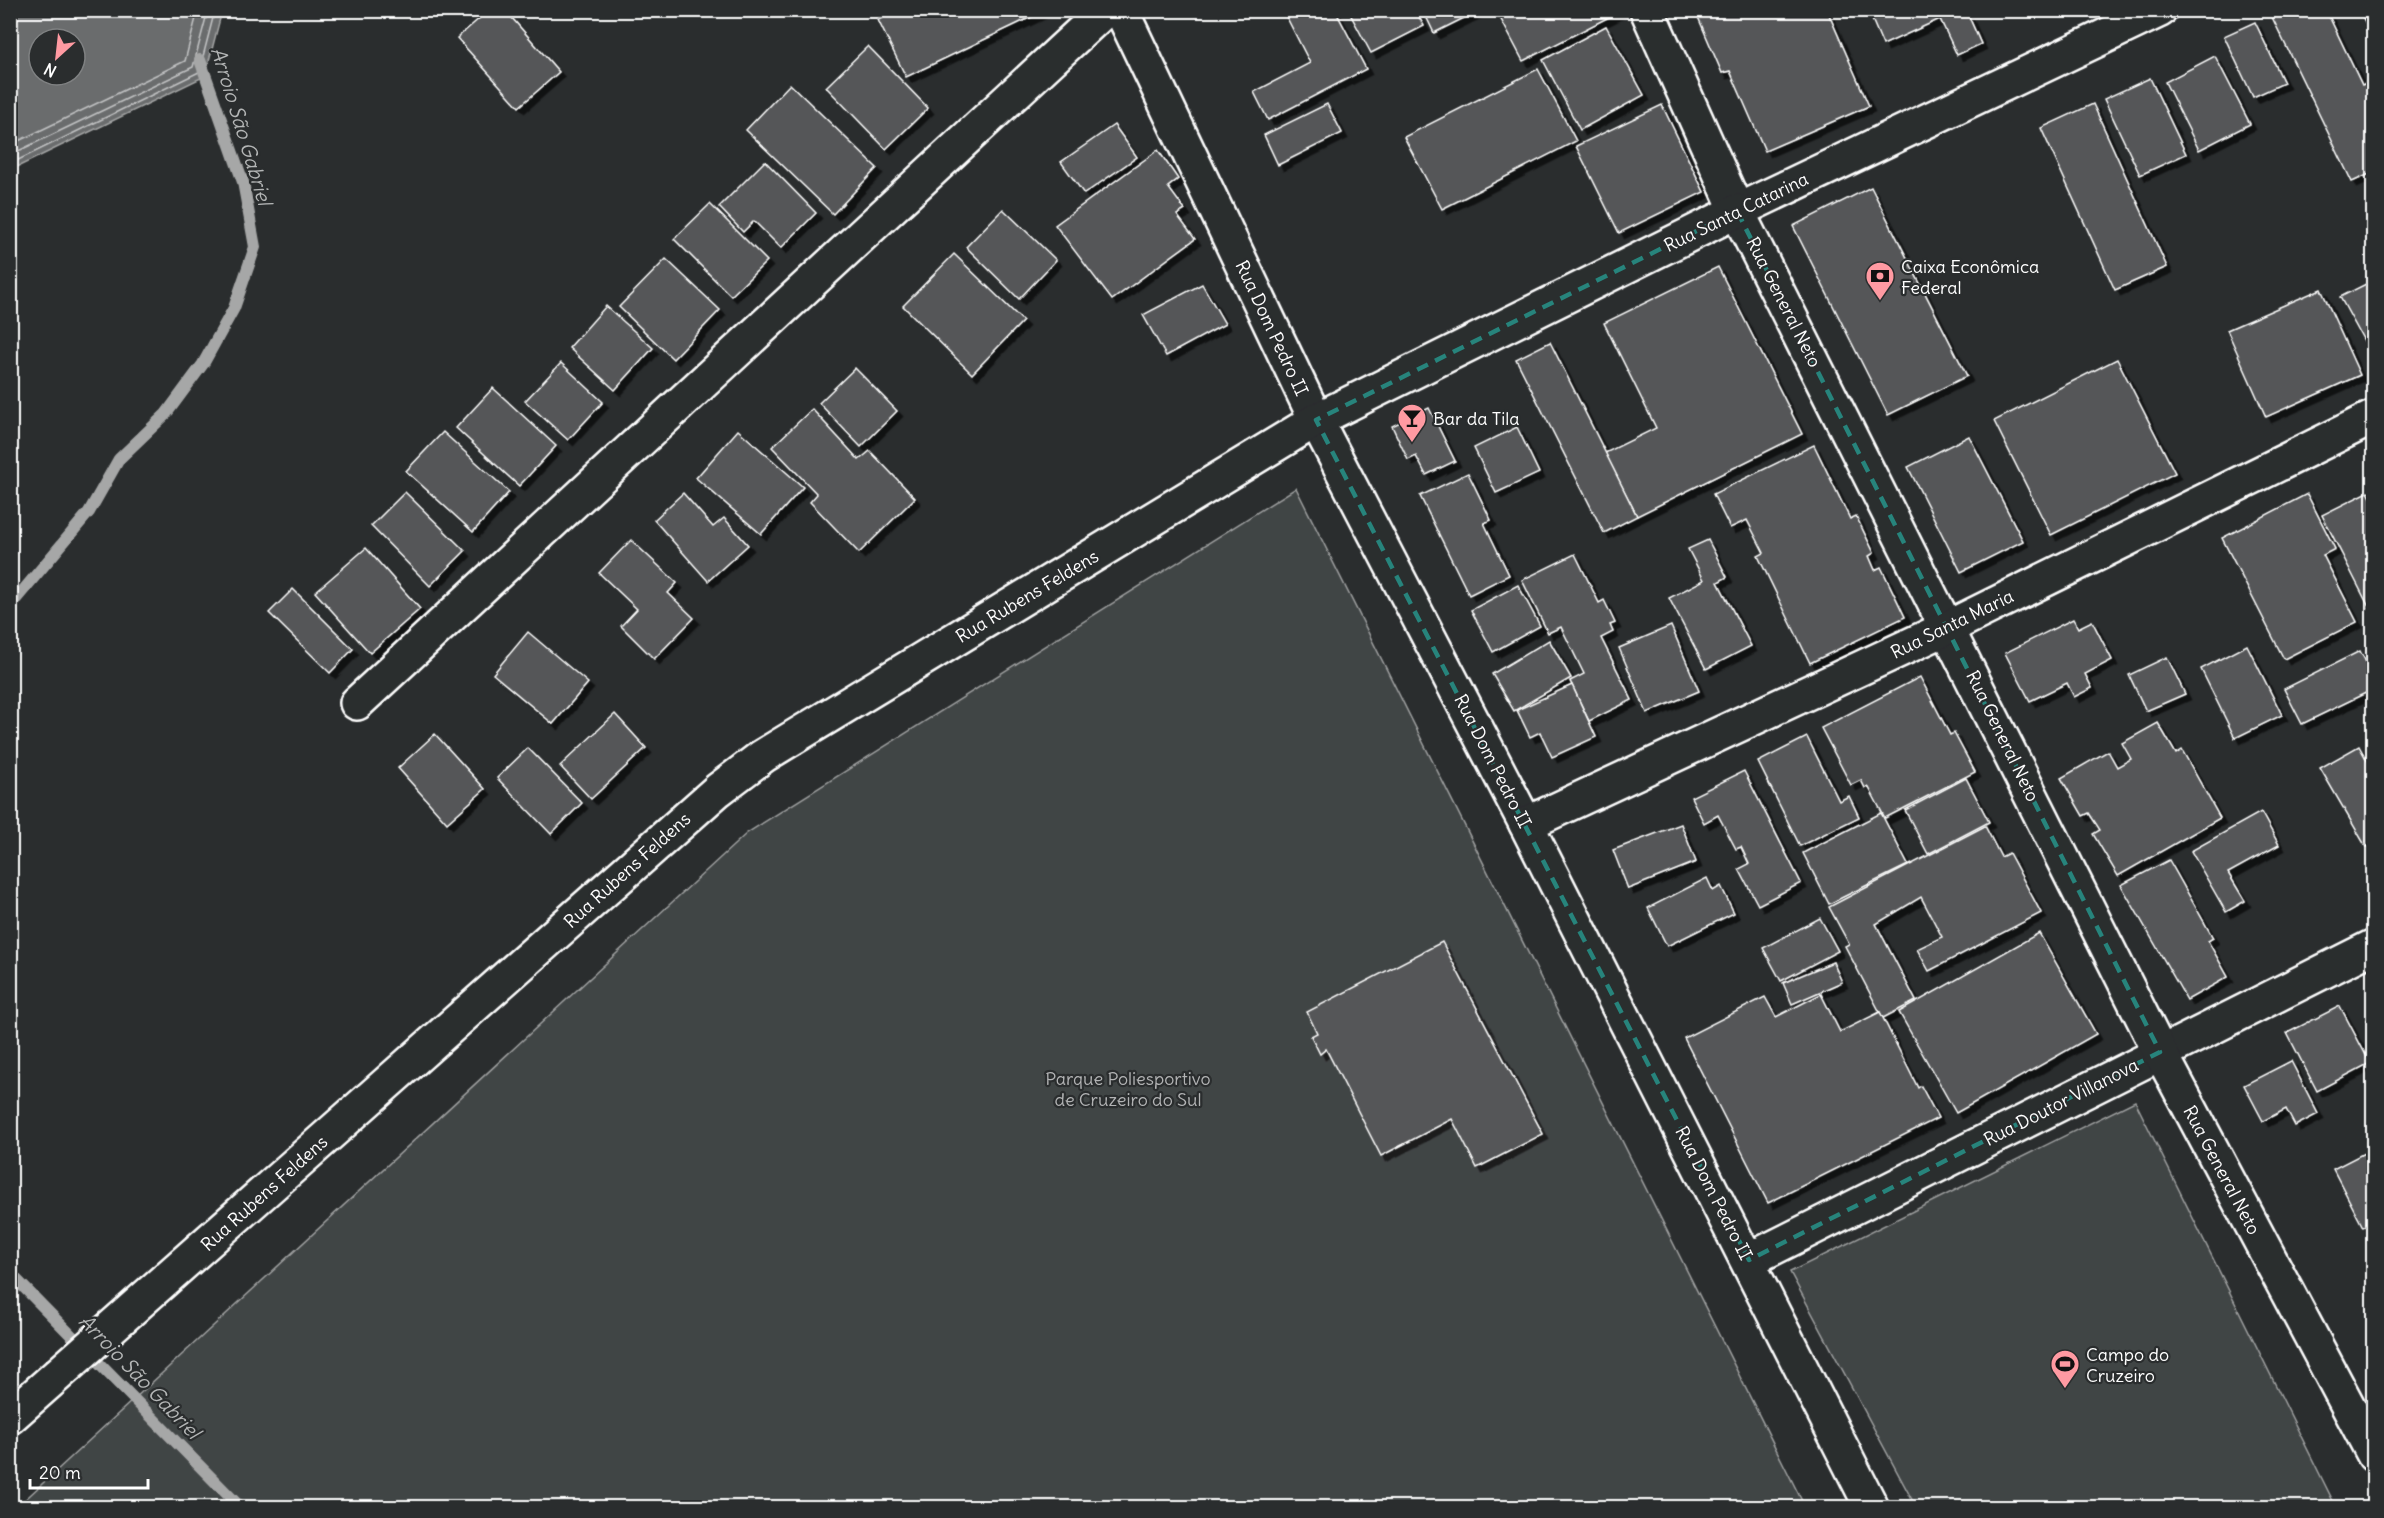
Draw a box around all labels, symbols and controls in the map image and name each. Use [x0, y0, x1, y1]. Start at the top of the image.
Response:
north arrow [27, 27, 87, 87]
water label: Arroio São Gabriel [206, 44, 279, 210]
text: N [41, 59, 60, 82]
street label: Rua Santa Catarina [1660, 167, 1812, 257]
street label: Rua General Neto [1741, 233, 1827, 371]
place label: Caixa Econômica Federal [1901, 255, 2039, 299]
street label: Rua Dom Pedro II [1231, 257, 1314, 400]
bank icon: Caixa Econômica Federal [1864, 260, 1896, 302]
bar icon: Bar da Tila [1396, 402, 1428, 444]
place label: Bar da Tila [1433, 407, 1520, 430]
street label: Rua Rubens Feldens [951, 544, 1103, 648]
street label: Rua Santa Maria [1887, 584, 2017, 664]
street label: Rua General Neto [1961, 667, 2045, 805]
street label: Rua Dom Pedro II [1449, 690, 1537, 832]
street label: Rua Rubens Feldens [559, 807, 695, 933]
street label: Rua Doutor Villanova [1980, 1053, 2142, 1151]
park label: Parque Poliesportivo de Cruzeiro do Sul [1045, 1067, 1211, 1111]
street label: Rua General Neto [2178, 1101, 2266, 1239]
street label: Rua Dom Pedro II [1670, 1122, 1758, 1264]
street label: Rua Rubens Feldens [196, 1130, 332, 1256]
water label: Arroio São Gabriel [74, 1308, 208, 1445]
place label: Campo do Cruzeiro [2086, 1343, 2169, 1387]
sports icon: Campo do Cruzeiro [2049, 1348, 2081, 1390]
scale bar [30, 1452, 148, 1490]
text: 20 m [39, 1461, 81, 1484]

